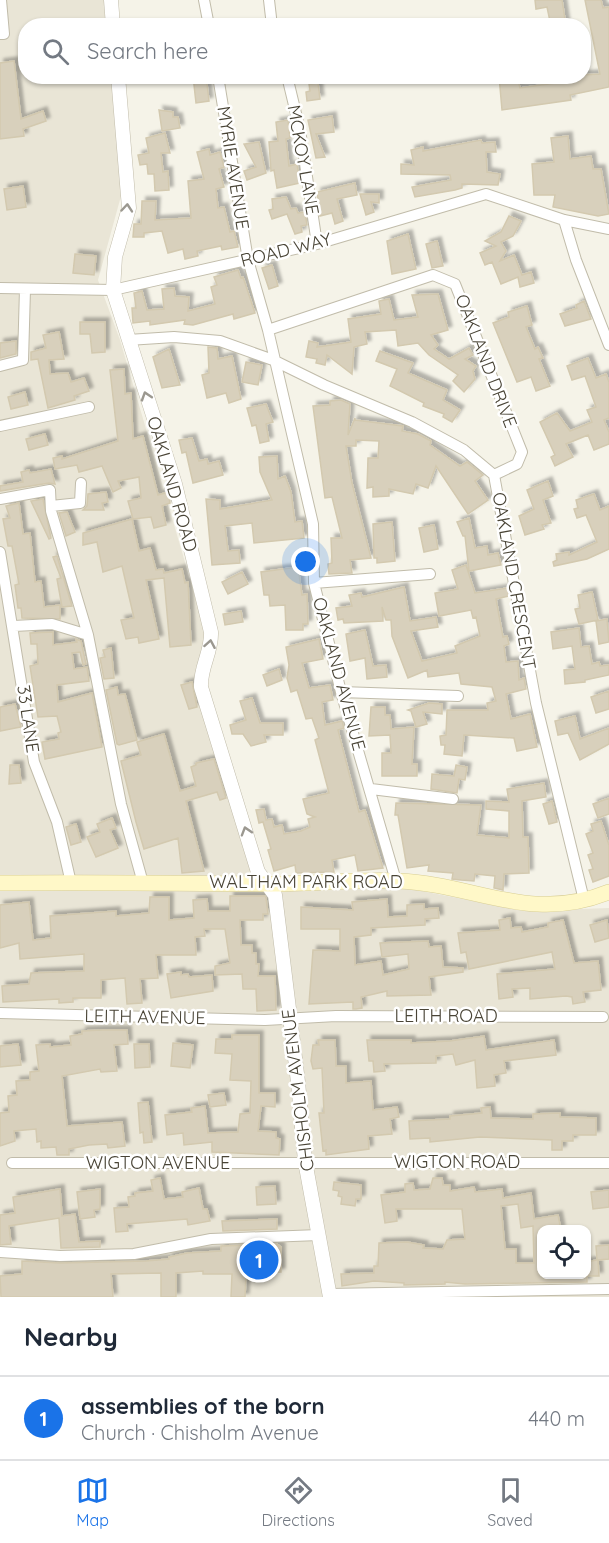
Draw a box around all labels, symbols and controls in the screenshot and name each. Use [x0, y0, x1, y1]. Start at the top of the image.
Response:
search box [18, 18, 591, 84]
icon: search [39, 35, 72, 68]
text: Search here [87, 37, 208, 65]
street label: MCKOY LANE [283, 103, 324, 217]
street label: MYRIE AVENUE [212, 104, 255, 231]
one-way arrow [120, 203, 133, 212]
street label: ROAD WAY [238, 227, 334, 272]
street label: OAKLAND DRIVE [450, 291, 523, 431]
one-way arrow [141, 391, 153, 402]
street label: OAKLAND ROAD [142, 413, 203, 554]
street label: OAKLAND CRESCENT [488, 490, 541, 672]
your location [291, 547, 320, 576]
street label: OAKLAND AVENUE [308, 595, 371, 753]
one-way arrow [203, 640, 216, 650]
street label: 33 LANE [12, 683, 45, 754]
one-way arrow [241, 826, 253, 837]
street label: WALTHAM PARK ROAD [209, 870, 403, 893]
street label: LEITH AVENUE [84, 1004, 206, 1029]
street label: LEITH ROAD [394, 1004, 498, 1027]
street label: CHISHOLM AVENUE [276, 1007, 319, 1173]
street label: WIGTON ROAD [394, 1150, 520, 1173]
street label: WIGTON AVENUE [86, 1151, 230, 1174]
map controls [537, 1225, 591, 1279]
button: locate [537, 1225, 591, 1279]
pin: 1 [240, 1238, 278, 1282]
text: Nearby [24, 1320, 118, 1353]
text: assemblies of the born [81, 1392, 325, 1420]
text: 1 [40, 1406, 47, 1431]
text: 440 m [528, 1406, 585, 1431]
text: Church · Chisholm Avenue [81, 1420, 319, 1445]
tab: Map [76, 1474, 109, 1530]
tab: Directions [262, 1474, 335, 1530]
tab: Saved [487, 1474, 533, 1530]

